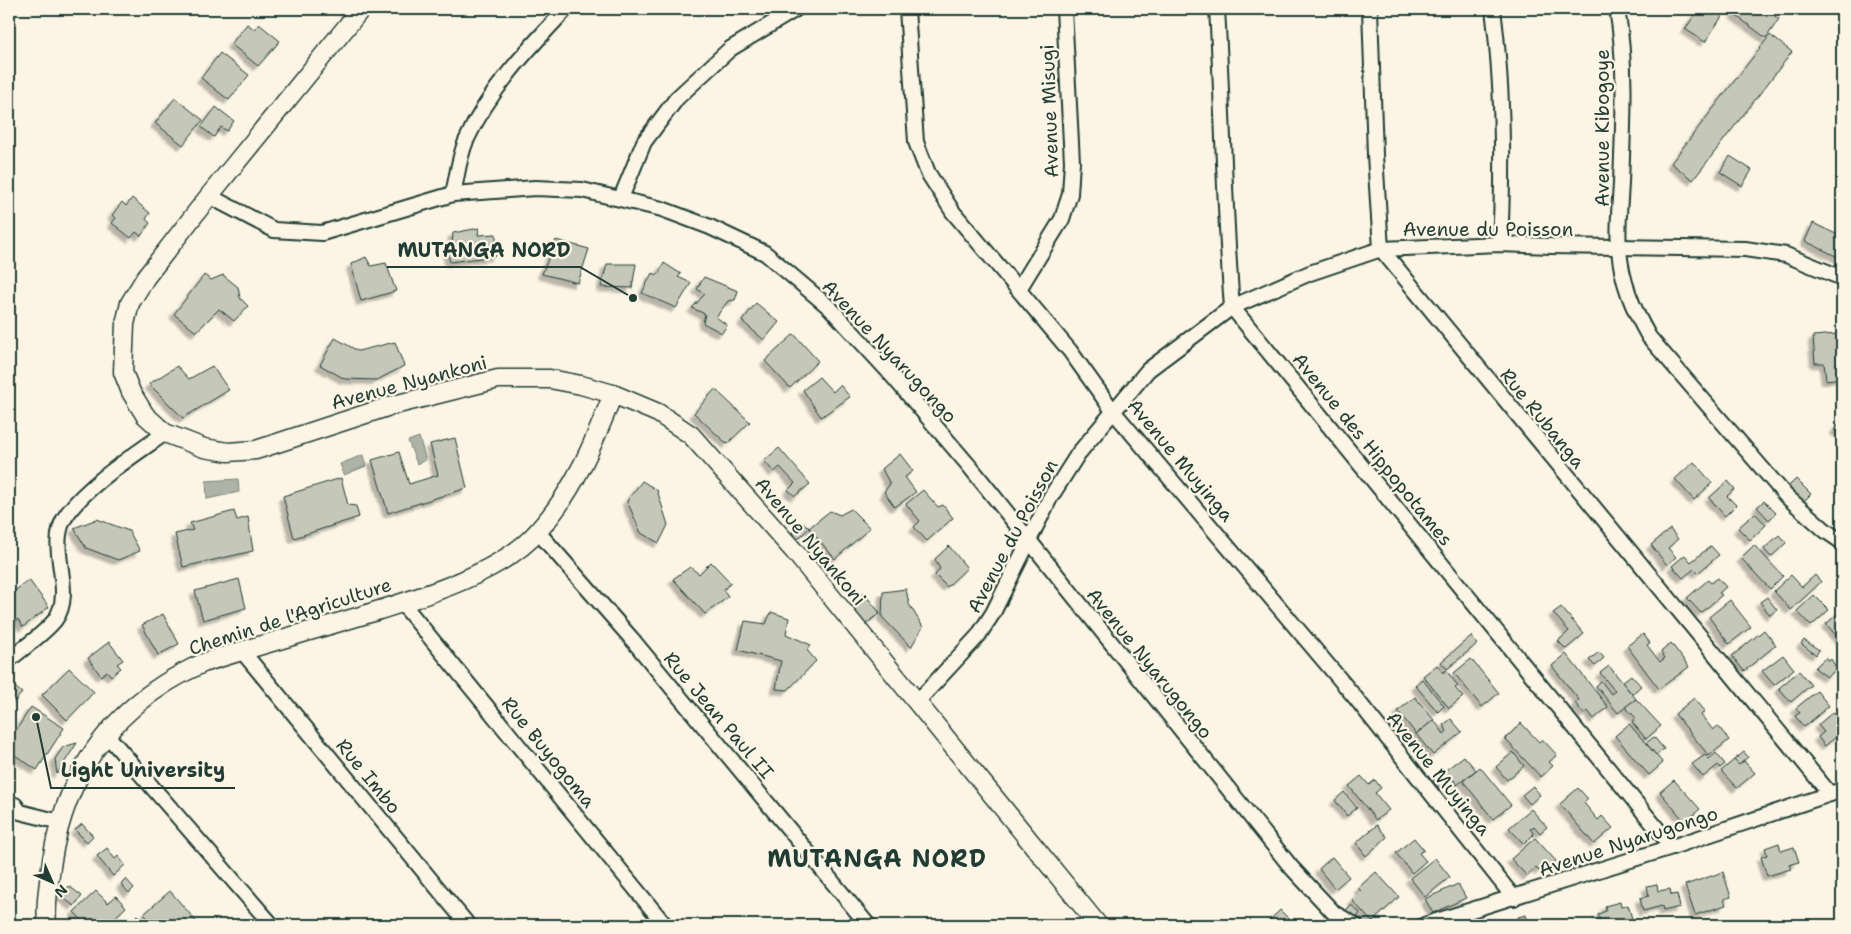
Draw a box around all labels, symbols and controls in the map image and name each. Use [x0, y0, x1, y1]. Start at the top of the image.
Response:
street label: Avenue Misugi [1035, 44, 1064, 178]
street label: Avenue Kibogoye [1590, 49, 1615, 207]
street label: Avenue du Poisson [1403, 217, 1573, 242]
callout: MUTANGA NORD [387, 232, 580, 267]
text: MUTANGA NORD [397, 237, 571, 263]
street label: Avenue Nyarugongo [817, 274, 963, 428]
street label: Avenue des Hippopotames [1287, 348, 1458, 551]
street label: Avenue Nyankoni [328, 350, 490, 415]
street label: Rue Rubanga [1494, 363, 1591, 474]
street label: Avenue Muyinga [1122, 394, 1240, 527]
street label: Avenue du Poisson [961, 455, 1064, 617]
street label: Avenue Nyankoni [749, 472, 872, 611]
street label: Chemin de l'Agriculture [186, 572, 395, 661]
street label: Avenue Nyarugongo [1081, 583, 1218, 744]
street label: Rue Jean Paul II [658, 647, 779, 784]
street label: Rue Buyogoma [496, 692, 601, 813]
street label: Avenue Muyinga [1381, 706, 1497, 841]
street label: Rue Imbo [331, 734, 407, 819]
callout: Light University [51, 753, 235, 788]
text: Light University [61, 757, 225, 783]
street label: Avenue Nyarugongo [1535, 801, 1721, 882]
district label: MUTANGA NORD [767, 843, 987, 875]
north arrow [28, 856, 78, 906]
text: N [51, 881, 71, 901]

